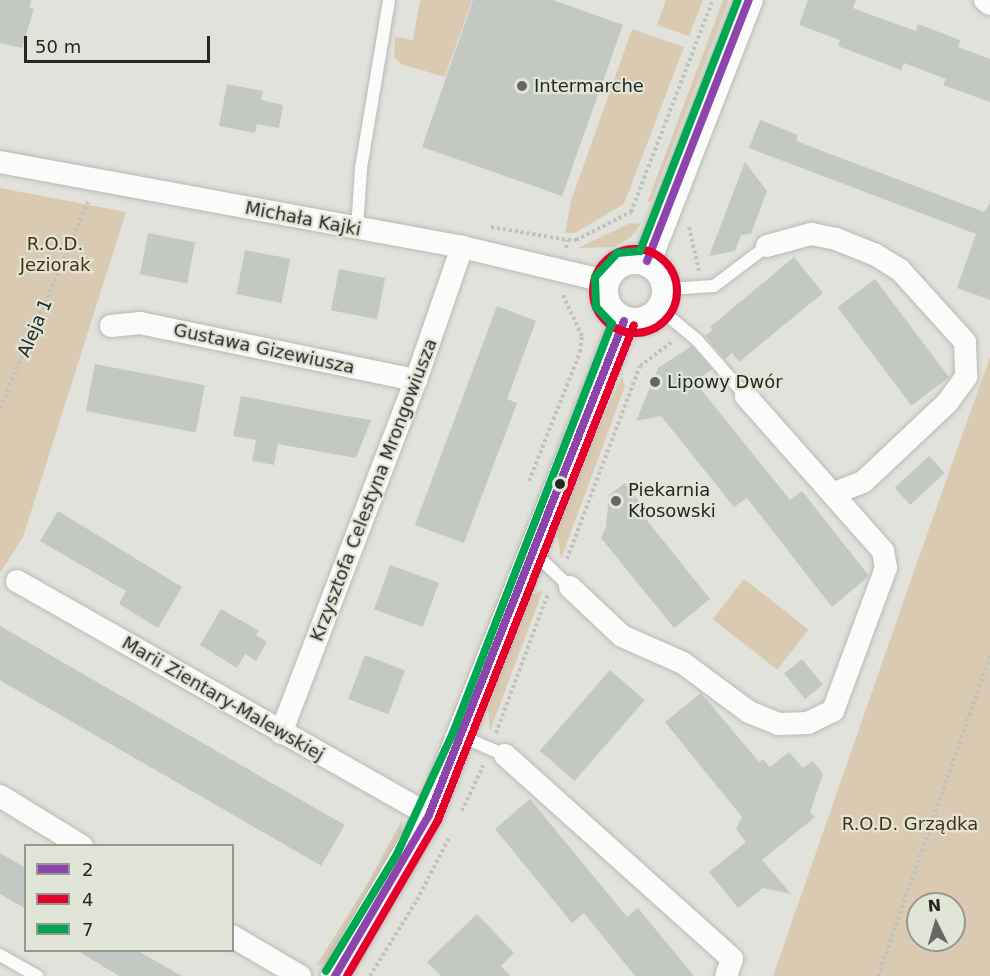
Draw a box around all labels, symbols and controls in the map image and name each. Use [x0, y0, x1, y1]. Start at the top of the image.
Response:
scale bar [27, 24, 213, 62]
text: 50 m [35, 36, 81, 57]
place label: Intermarche [534, 75, 644, 97]
marker: Intermarche [515, 79, 529, 93]
street label: Michała Kajki [243, 197, 363, 241]
park label: R.O.D. Jeziorak [20, 234, 90, 276]
street label: Aleja 1 [13, 295, 57, 361]
street label: Gustawa Gizewiusza [171, 319, 357, 379]
street label: Krzysztofa Celestyna Mrongowiusza [306, 336, 442, 644]
place label: Lipowy Dwór [667, 371, 783, 393]
marker: Lipowy Dwór [648, 375, 662, 389]
unlabelled marker [554, 478, 566, 490]
place label: Piekarnia Kłosowski [628, 480, 716, 522]
marker: Piekarnia Kłosowski [609, 494, 623, 508]
street label: Marii Zientary-Malewskiej [118, 632, 328, 766]
park label: R.O.D. Grządka [842, 813, 978, 835]
legend [24, 844, 234, 952]
text: 2 [82, 859, 93, 880]
text: 4 [82, 889, 93, 910]
north arrow [906, 892, 966, 952]
text: N [927, 896, 942, 916]
text: 7 [82, 919, 93, 940]

